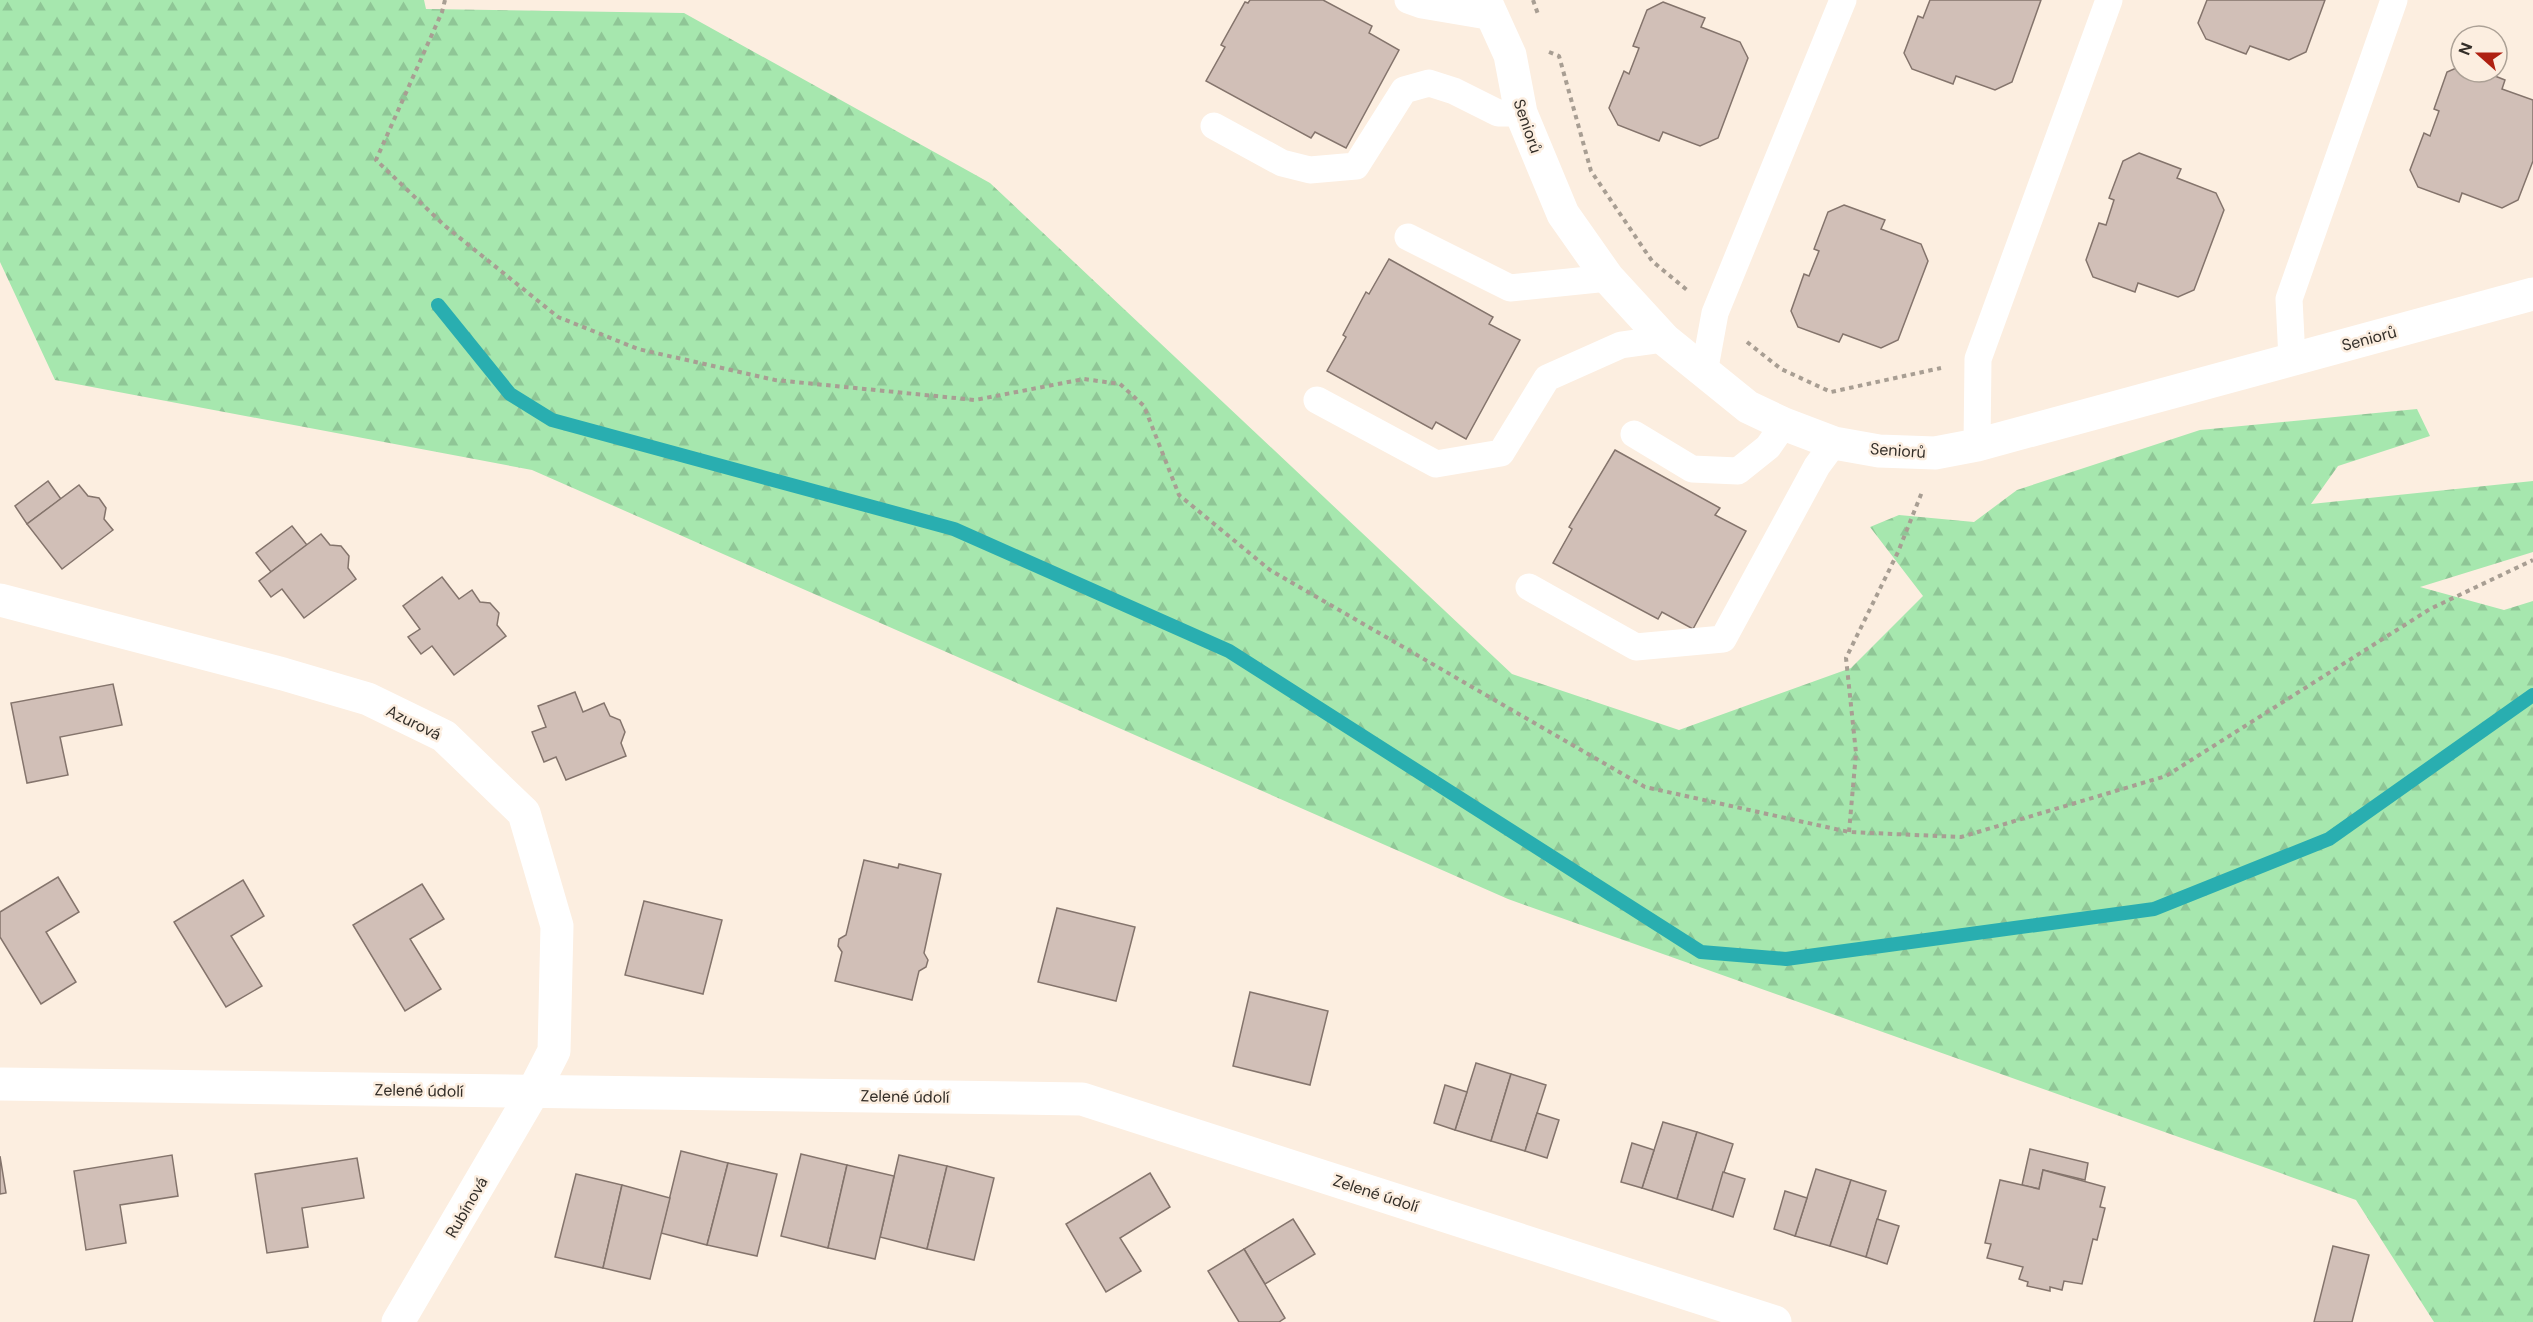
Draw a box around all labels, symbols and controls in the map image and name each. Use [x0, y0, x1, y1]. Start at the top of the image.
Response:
north arrow [2449, 24, 2509, 84]
text: N [2454, 40, 2477, 58]
street label: Seniorů [1508, 96, 1547, 156]
street label: Seniorů [2339, 321, 2399, 356]
street label: Seniorů [1869, 438, 1927, 463]
street label: Azurová [383, 700, 445, 745]
street label: Zelené údolí [374, 1079, 464, 1102]
street label: Zelené údolí [860, 1085, 950, 1108]
street label: Zelené údolí [1330, 1170, 1422, 1217]
street label: Rubínová [441, 1173, 492, 1242]

